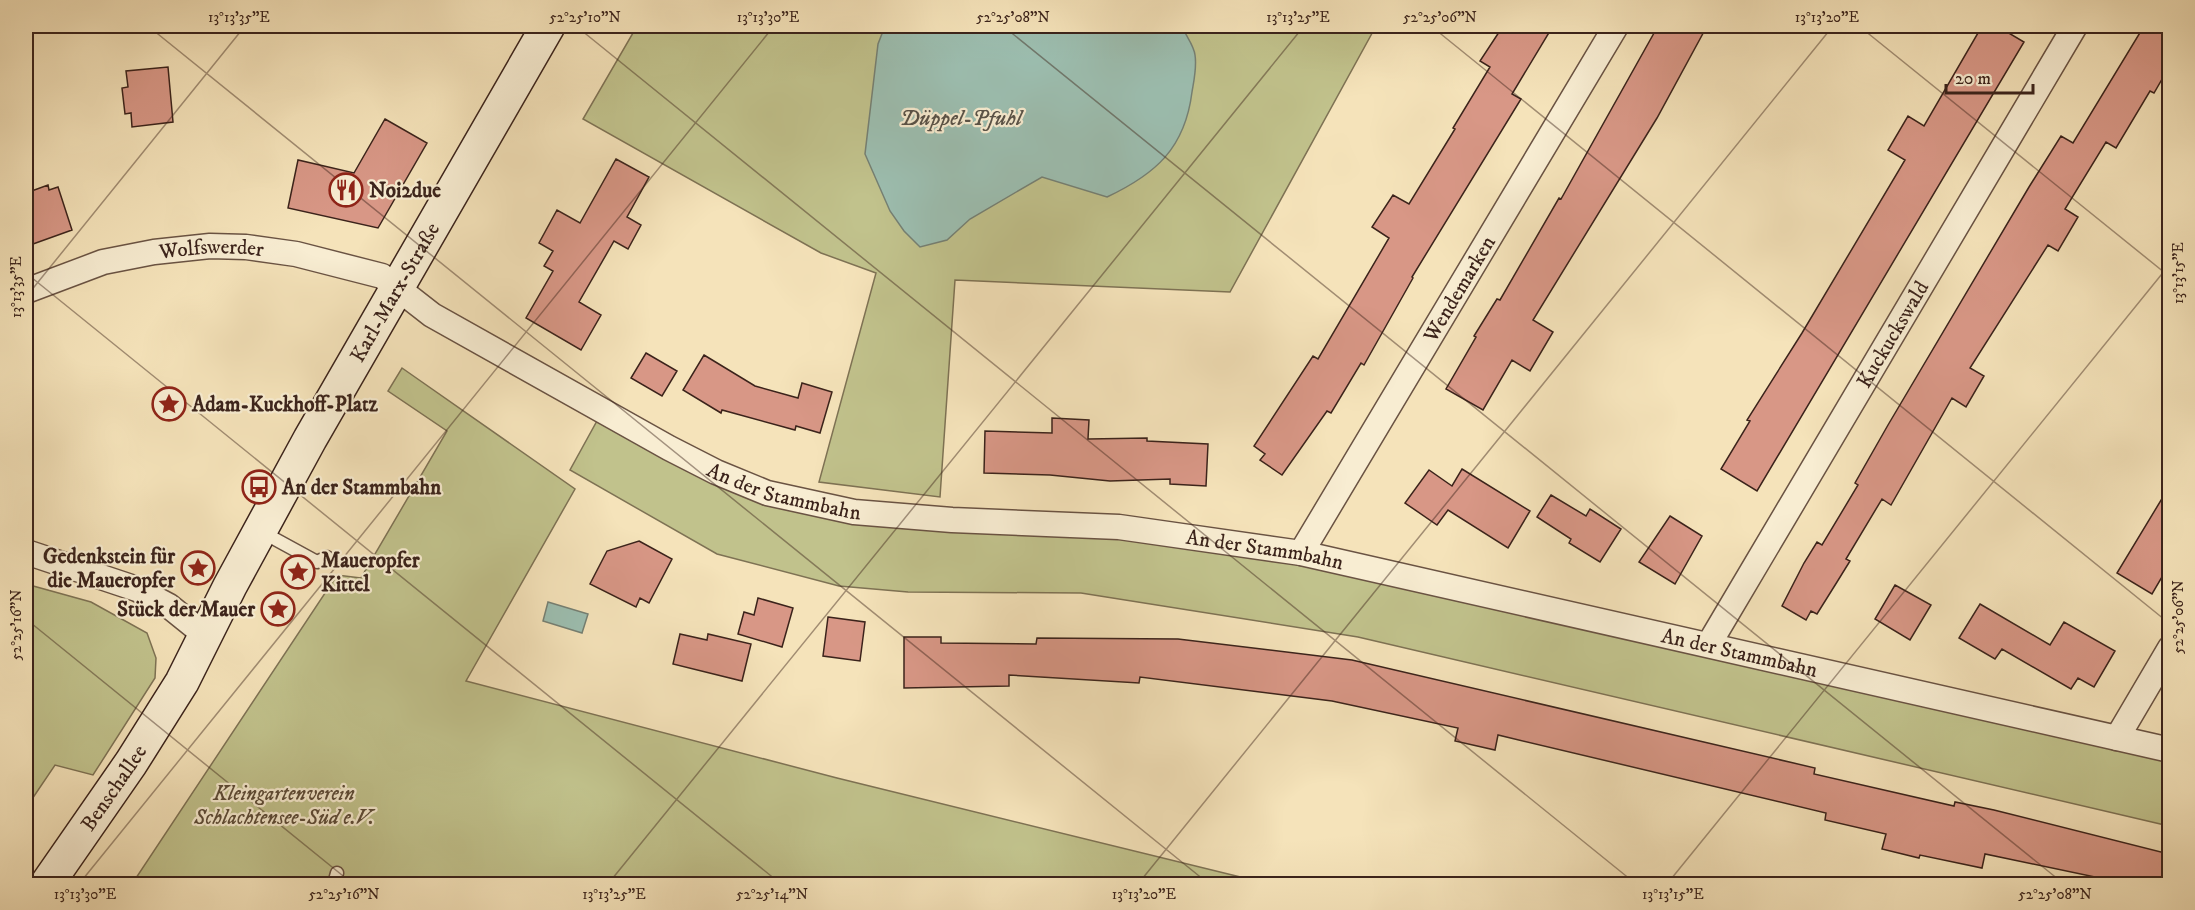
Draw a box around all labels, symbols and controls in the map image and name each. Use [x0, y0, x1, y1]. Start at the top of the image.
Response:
text: 13°13'35"E [208, 8, 270, 27]
text: 52°25'10"N [549, 8, 621, 27]
text: 13°13'30"E [737, 8, 800, 27]
text: 52°25'08"N [976, 8, 1050, 27]
text: 13°13'25"E [1266, 8, 1330, 27]
text: 52°25'06"N [1403, 8, 1477, 27]
text: 13°13'20"E [1795, 8, 1860, 27]
scale bar [1946, 57, 2033, 95]
text: 20 m [1955, 68, 1991, 90]
water label: Düppel-Pfuhl [900, 105, 1024, 132]
restaurant icon: Noi2due [328, 172, 364, 208]
place label: Noi2due [369, 178, 441, 204]
street label: Karl-Marx-Straße [345, 218, 446, 367]
street label: Wendemarken [1418, 231, 1502, 348]
street label: Wolfswerder [157, 234, 266, 265]
text: 13°13'15"E [2169, 242, 2188, 304]
text: 13°13'35"E [7, 256, 26, 318]
street label: Kuckuckswald [1852, 276, 1935, 393]
place icon: Adam-Kuckhoff-Platz [151, 386, 187, 422]
place label: Adam-Kuckhoff-Platz [191, 392, 379, 418]
street label: An der Stammbahn [702, 457, 862, 526]
bus stop icon: An der Stammbahn [241, 469, 277, 505]
place label: An der Stammbahn [281, 475, 442, 501]
street label: An der Stammbahn [1184, 525, 1346, 576]
place label: Gedenkstein für die Maueropfer [43, 544, 176, 594]
place label: Maueropfer Kittel [321, 548, 421, 598]
place icon: Gedenkstein für die Maueropfer [180, 550, 216, 586]
place icon: Maueropfer Kittel [280, 554, 316, 590]
text: 52°25'06"N [2169, 580, 2188, 654]
text: 52°25'16"N [7, 589, 26, 661]
place icon: Stück der Mauer [260, 591, 296, 627]
place label: Stück der Mauer [117, 597, 256, 623]
street label: An der Stammbahn [1659, 623, 1820, 684]
street label: Benschallee [76, 740, 153, 837]
park label: Kleingartenverein Schlachtensee-Süd e.V. [193, 781, 376, 831]
text: 13°13'30"E [54, 885, 117, 904]
text: 52°25'16"N [308, 885, 380, 904]
text: 13°13'25"E [582, 885, 646, 904]
text: 52°25'14"N [736, 885, 808, 904]
text: 13°13'20"E [1112, 885, 1177, 904]
text: 13°13'15"E [1642, 885, 1704, 904]
text: 52°25'08"N [2018, 885, 2092, 904]

